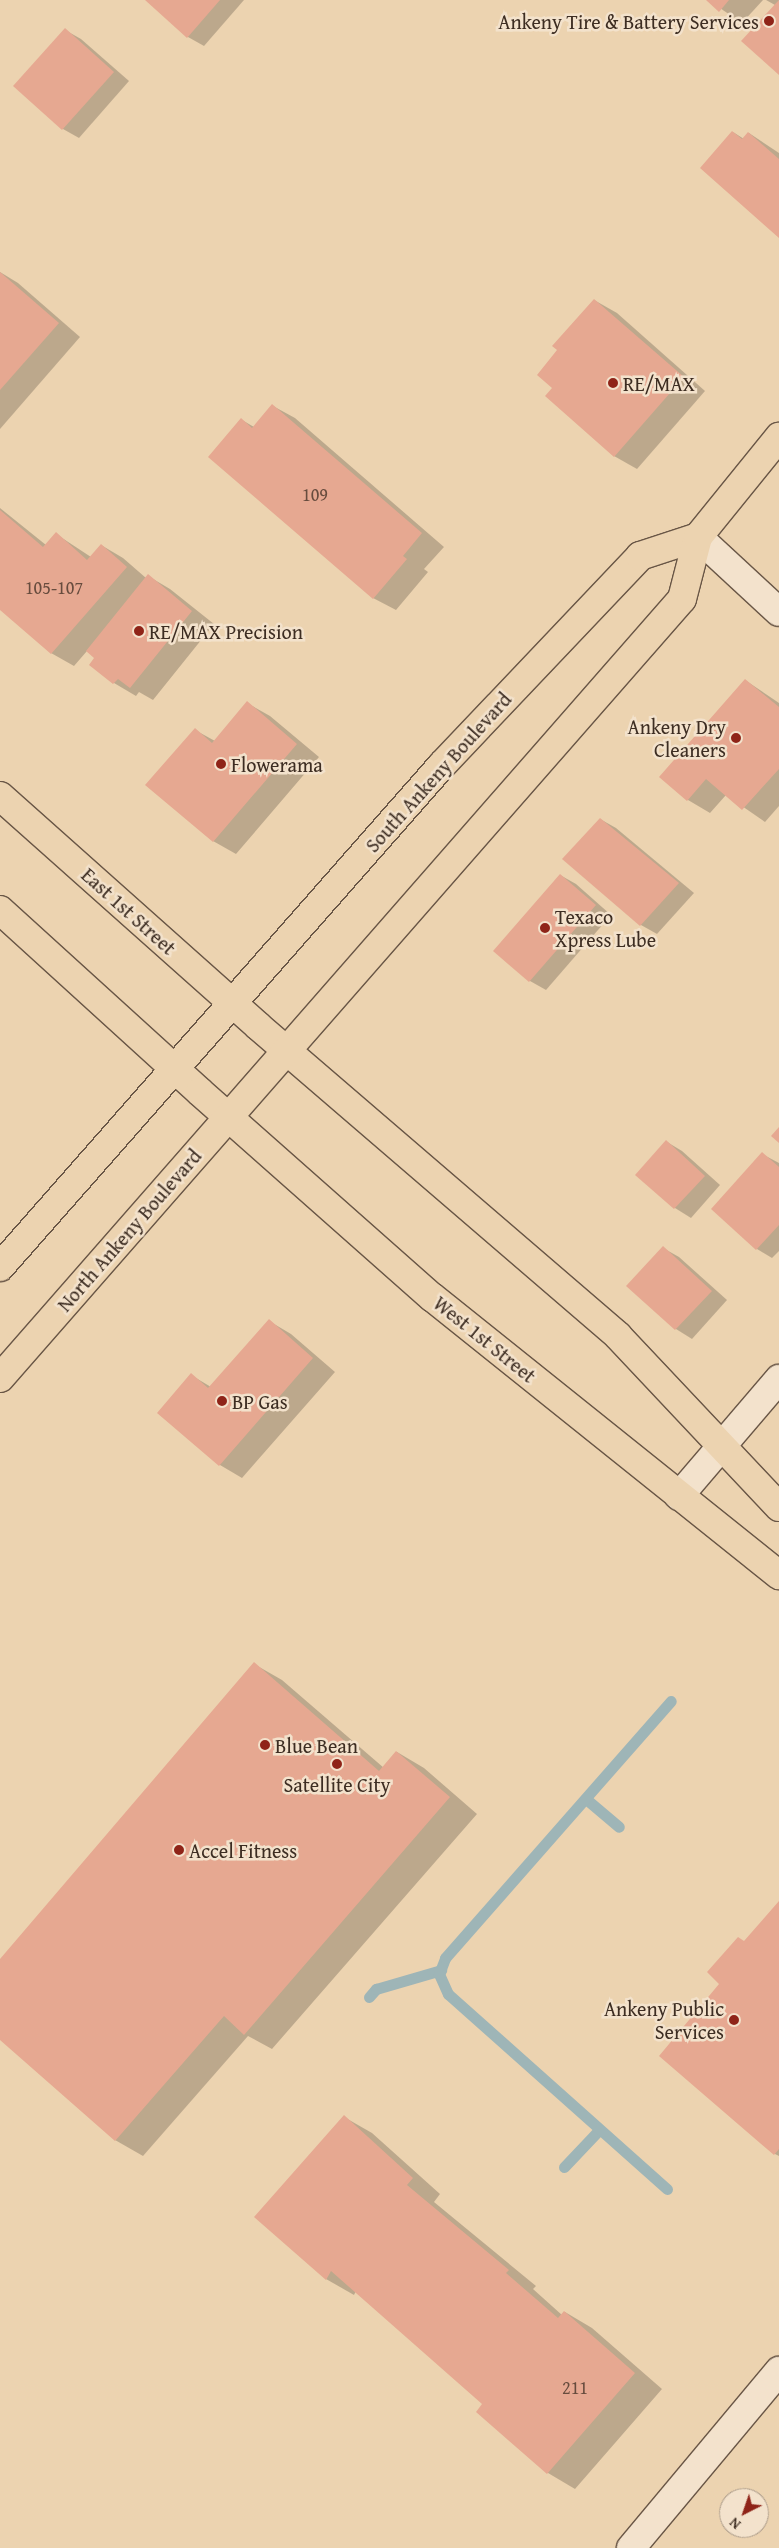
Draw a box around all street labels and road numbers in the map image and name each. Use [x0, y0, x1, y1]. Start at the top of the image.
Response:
street label: South Ankeny Boulevard [360, 687, 516, 857]
street label: East 1st Street [77, 862, 181, 960]
street label: North Ankeny Boulevard [52, 1144, 206, 1316]
street label: West 1st Street [429, 1290, 541, 1388]

